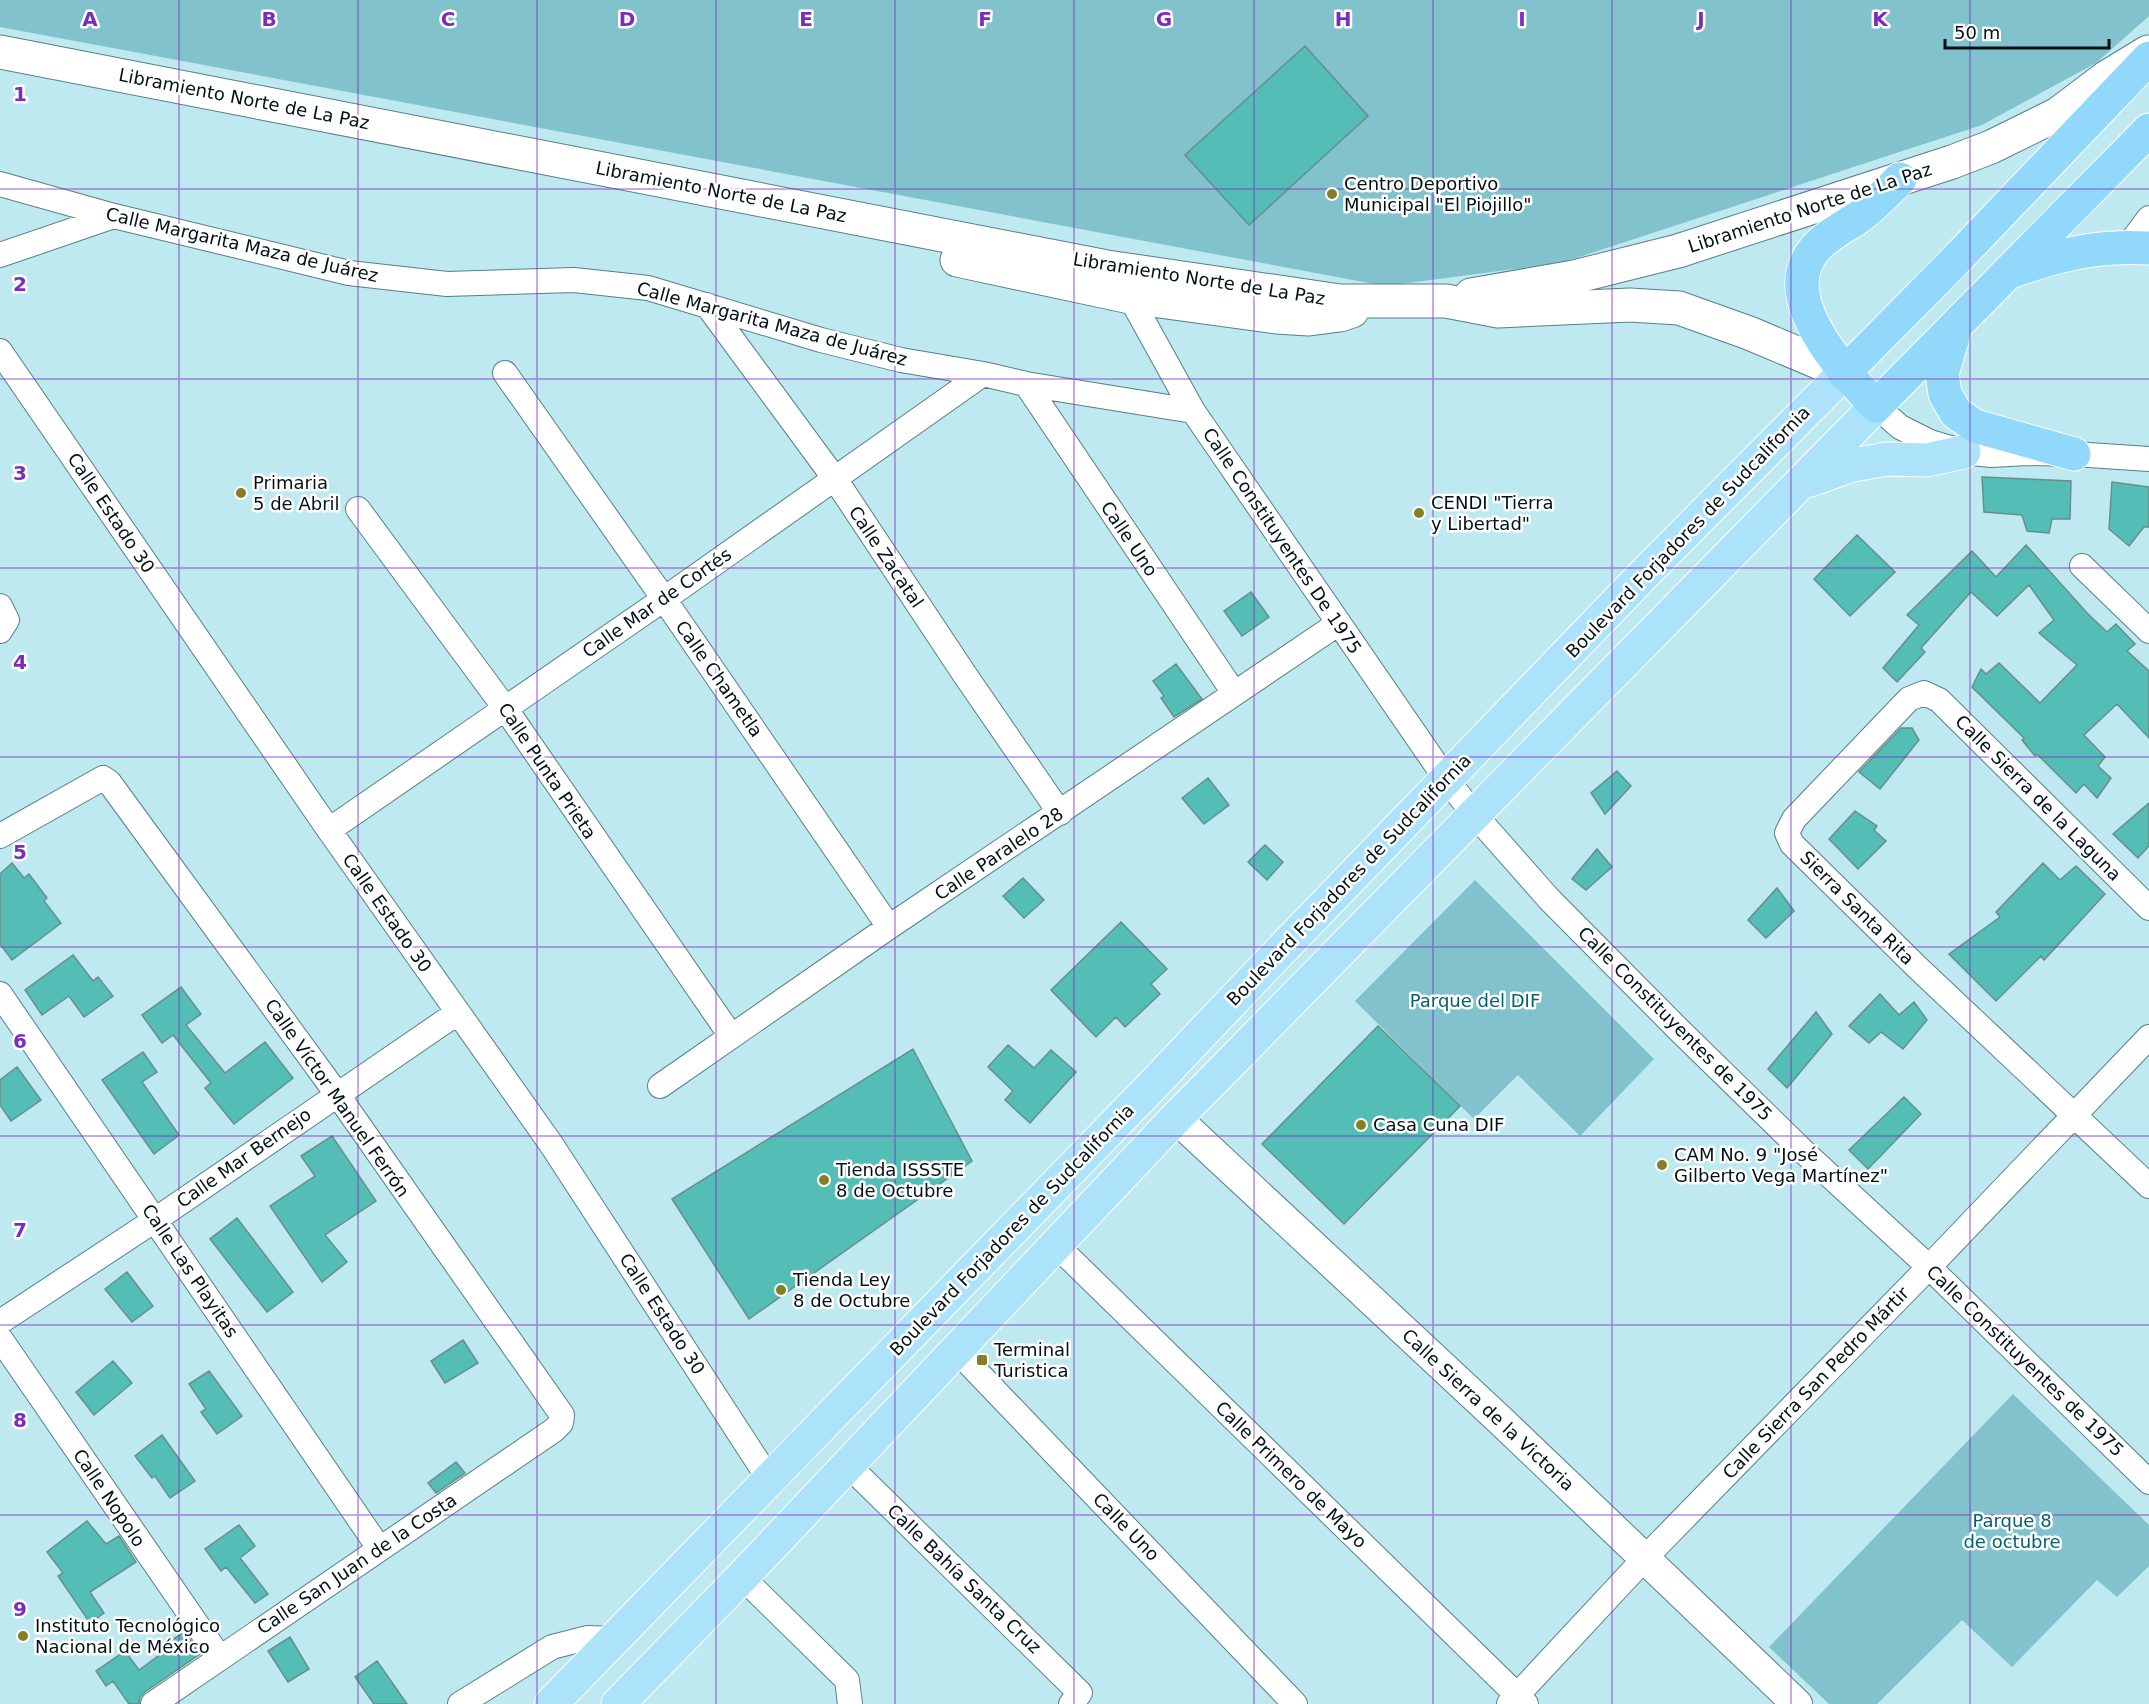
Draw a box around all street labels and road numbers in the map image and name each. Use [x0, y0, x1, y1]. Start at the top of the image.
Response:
street label: Libramiento Norte de La Paz [117, 64, 371, 133]
street label: Libramiento Norte de La Paz [594, 157, 848, 226]
street label: Libramiento Norte de La Paz [1685, 158, 1934, 257]
street label: Calle Margarita Maza de Juárez [104, 203, 380, 286]
street label: Libramiento Norte de La Paz [1072, 248, 1327, 309]
street label: Calle Margarita Maza de Juárez [635, 277, 910, 370]
street label: Boulevard Forjadores de Sudcalifornia [1561, 401, 1814, 662]
street label: Calle Constituyentes De 1975 [1199, 424, 1366, 658]
street label: Calle Estado 30 [63, 449, 159, 577]
street label: Calle Uno [1097, 497, 1162, 580]
street label: Calle Zacatal [845, 502, 928, 611]
street label: Calle Mar de Cortés [578, 543, 735, 662]
street label: Calle Chametla [671, 617, 767, 741]
street label: Calle Punta Prieta [494, 699, 601, 843]
street label: Calle Sierra de la Laguna [1951, 711, 2125, 885]
street label: Boulevard Forjadores de Sudcalifornia [1222, 749, 1475, 1010]
street label: Calle Paralelo 28 [930, 803, 1067, 904]
street label: Sierra Santa Rita [1796, 846, 1919, 969]
street label: Calle Estado 30 [339, 849, 436, 976]
street label: Calle Constituyentes de 1975 [1574, 922, 1777, 1125]
street label: Calle Víctor Manuel Ferrón [261, 995, 414, 1201]
street label: Boulevard Forjadores de Sudcalifornia [885, 1099, 1138, 1360]
street label: Calle Mar Bernejo [173, 1103, 315, 1212]
street label: Calle Las Playitas [138, 1200, 243, 1341]
street label: Calle Estado 30 [615, 1249, 709, 1378]
street label: Calle Constituyentes de 1975 [1922, 1261, 2128, 1460]
street label: Calle Sierra San Pedro Mártir [1718, 1282, 1913, 1483]
street label: Calle Sierra de la Victoria [1398, 1324, 1579, 1495]
street label: Calle Primero de Mayo [1211, 1397, 1371, 1552]
street label: Calle Nopolo [69, 1445, 150, 1551]
street label: Calle Uno [1089, 1488, 1164, 1565]
street label: Calle San Juan de la Costa [253, 1489, 460, 1638]
street label: Calle Bahía Santa Cruz [883, 1500, 1046, 1658]

